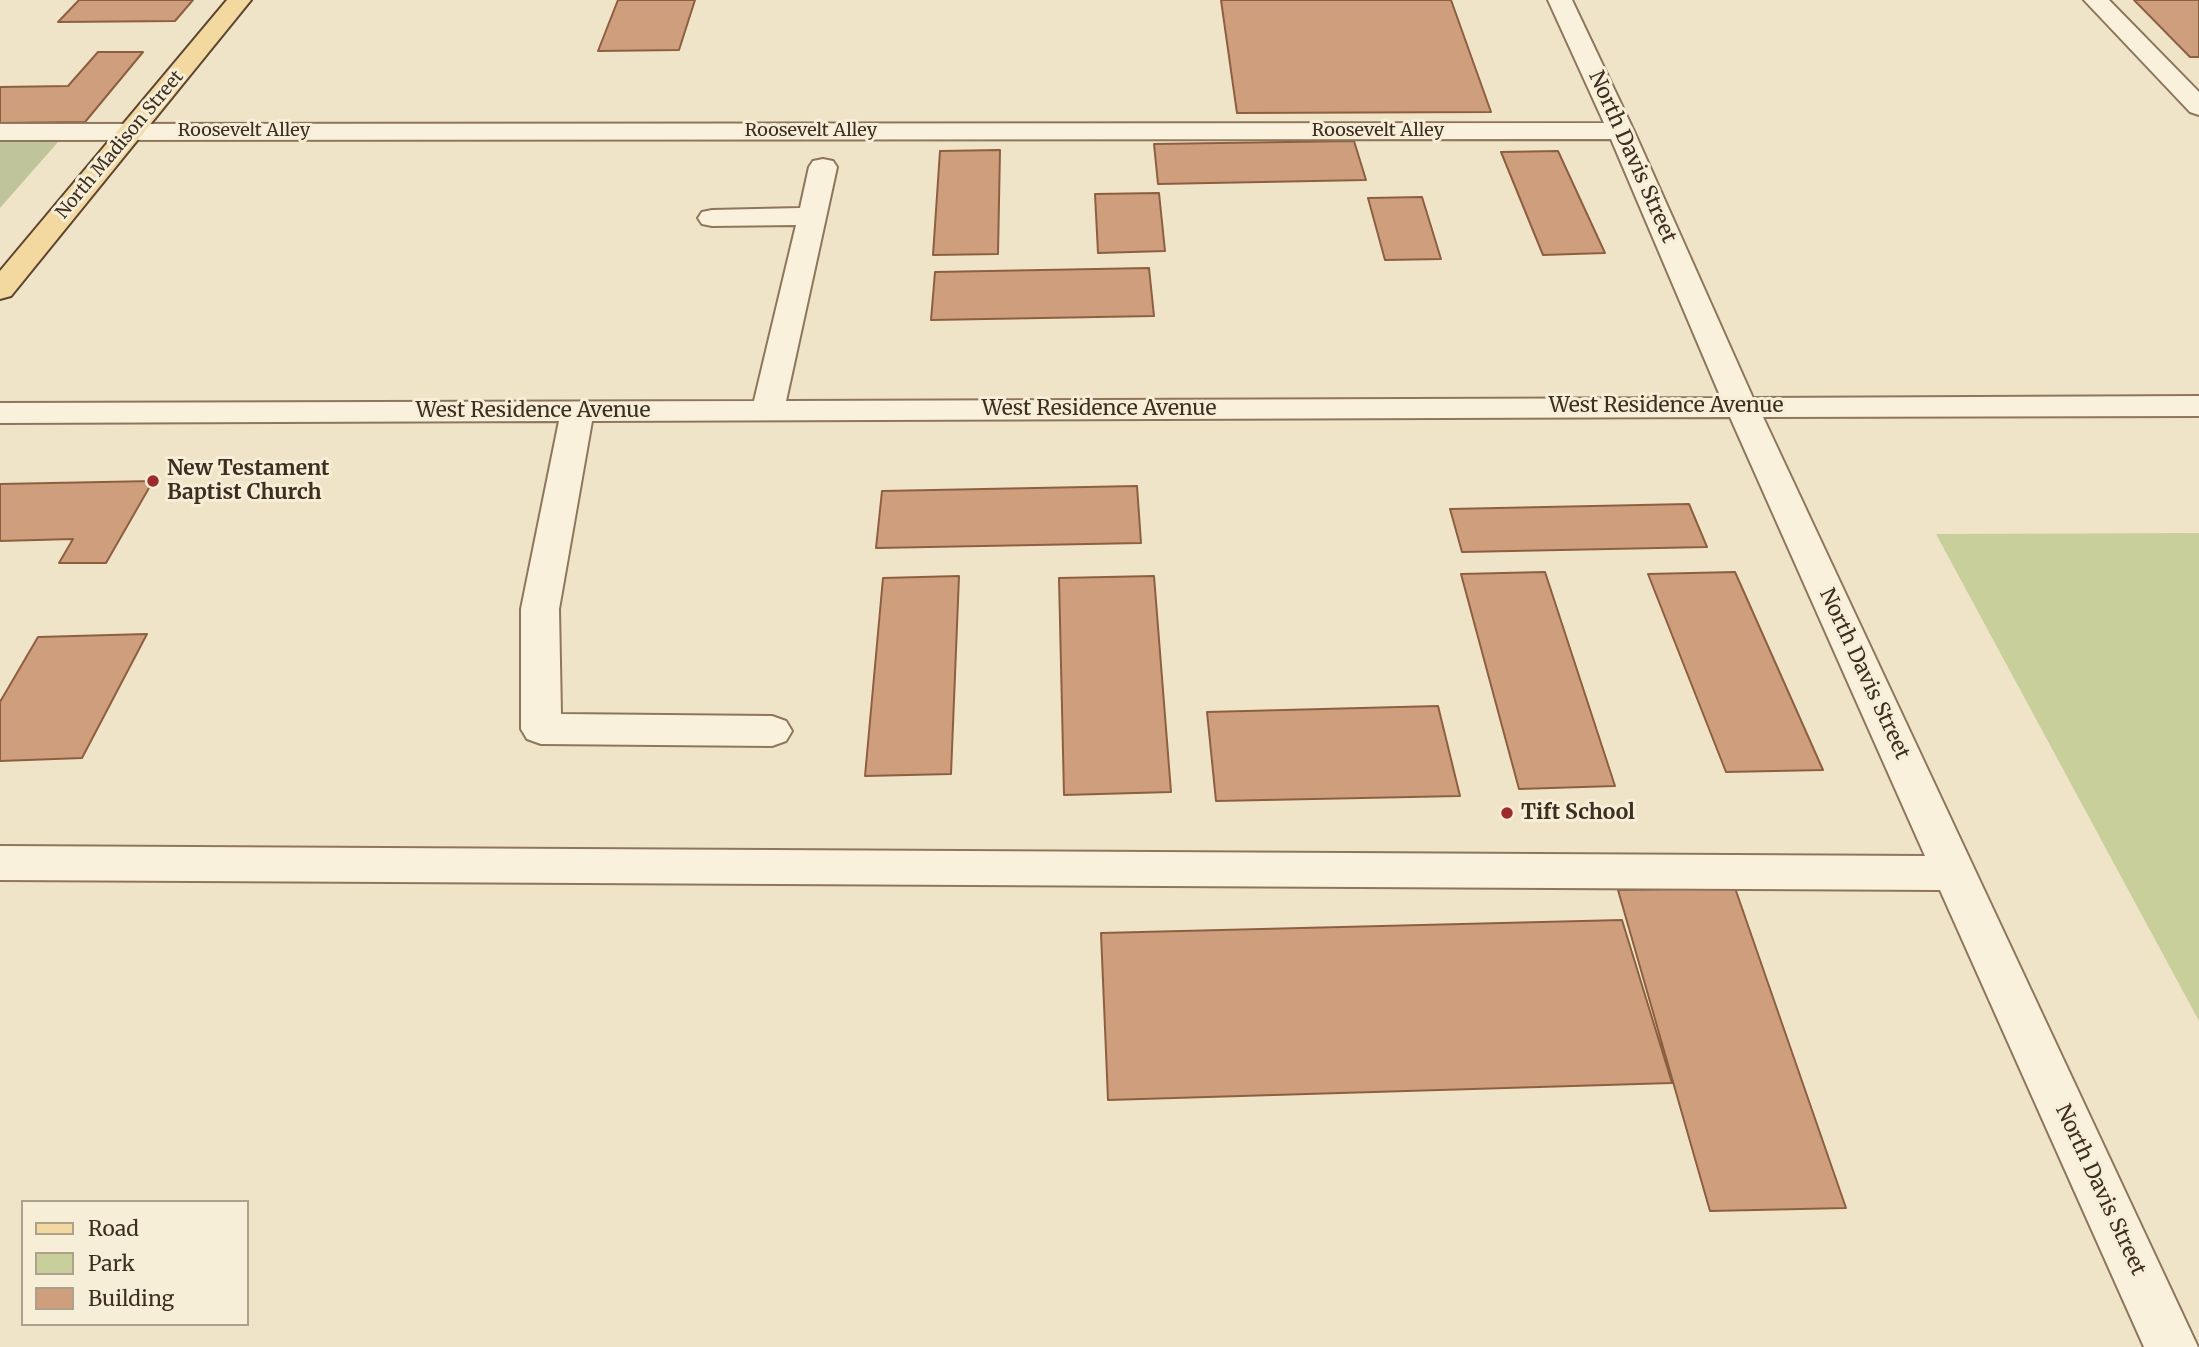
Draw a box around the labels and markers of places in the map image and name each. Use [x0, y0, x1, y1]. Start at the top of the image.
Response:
place label: New Testament Baptist Church [167, 456, 329, 506]
marker: New Testament Baptist Church [145, 473, 161, 489]
place label: Tift School [1521, 800, 1635, 826]
marker: Tift School [1499, 805, 1515, 821]

